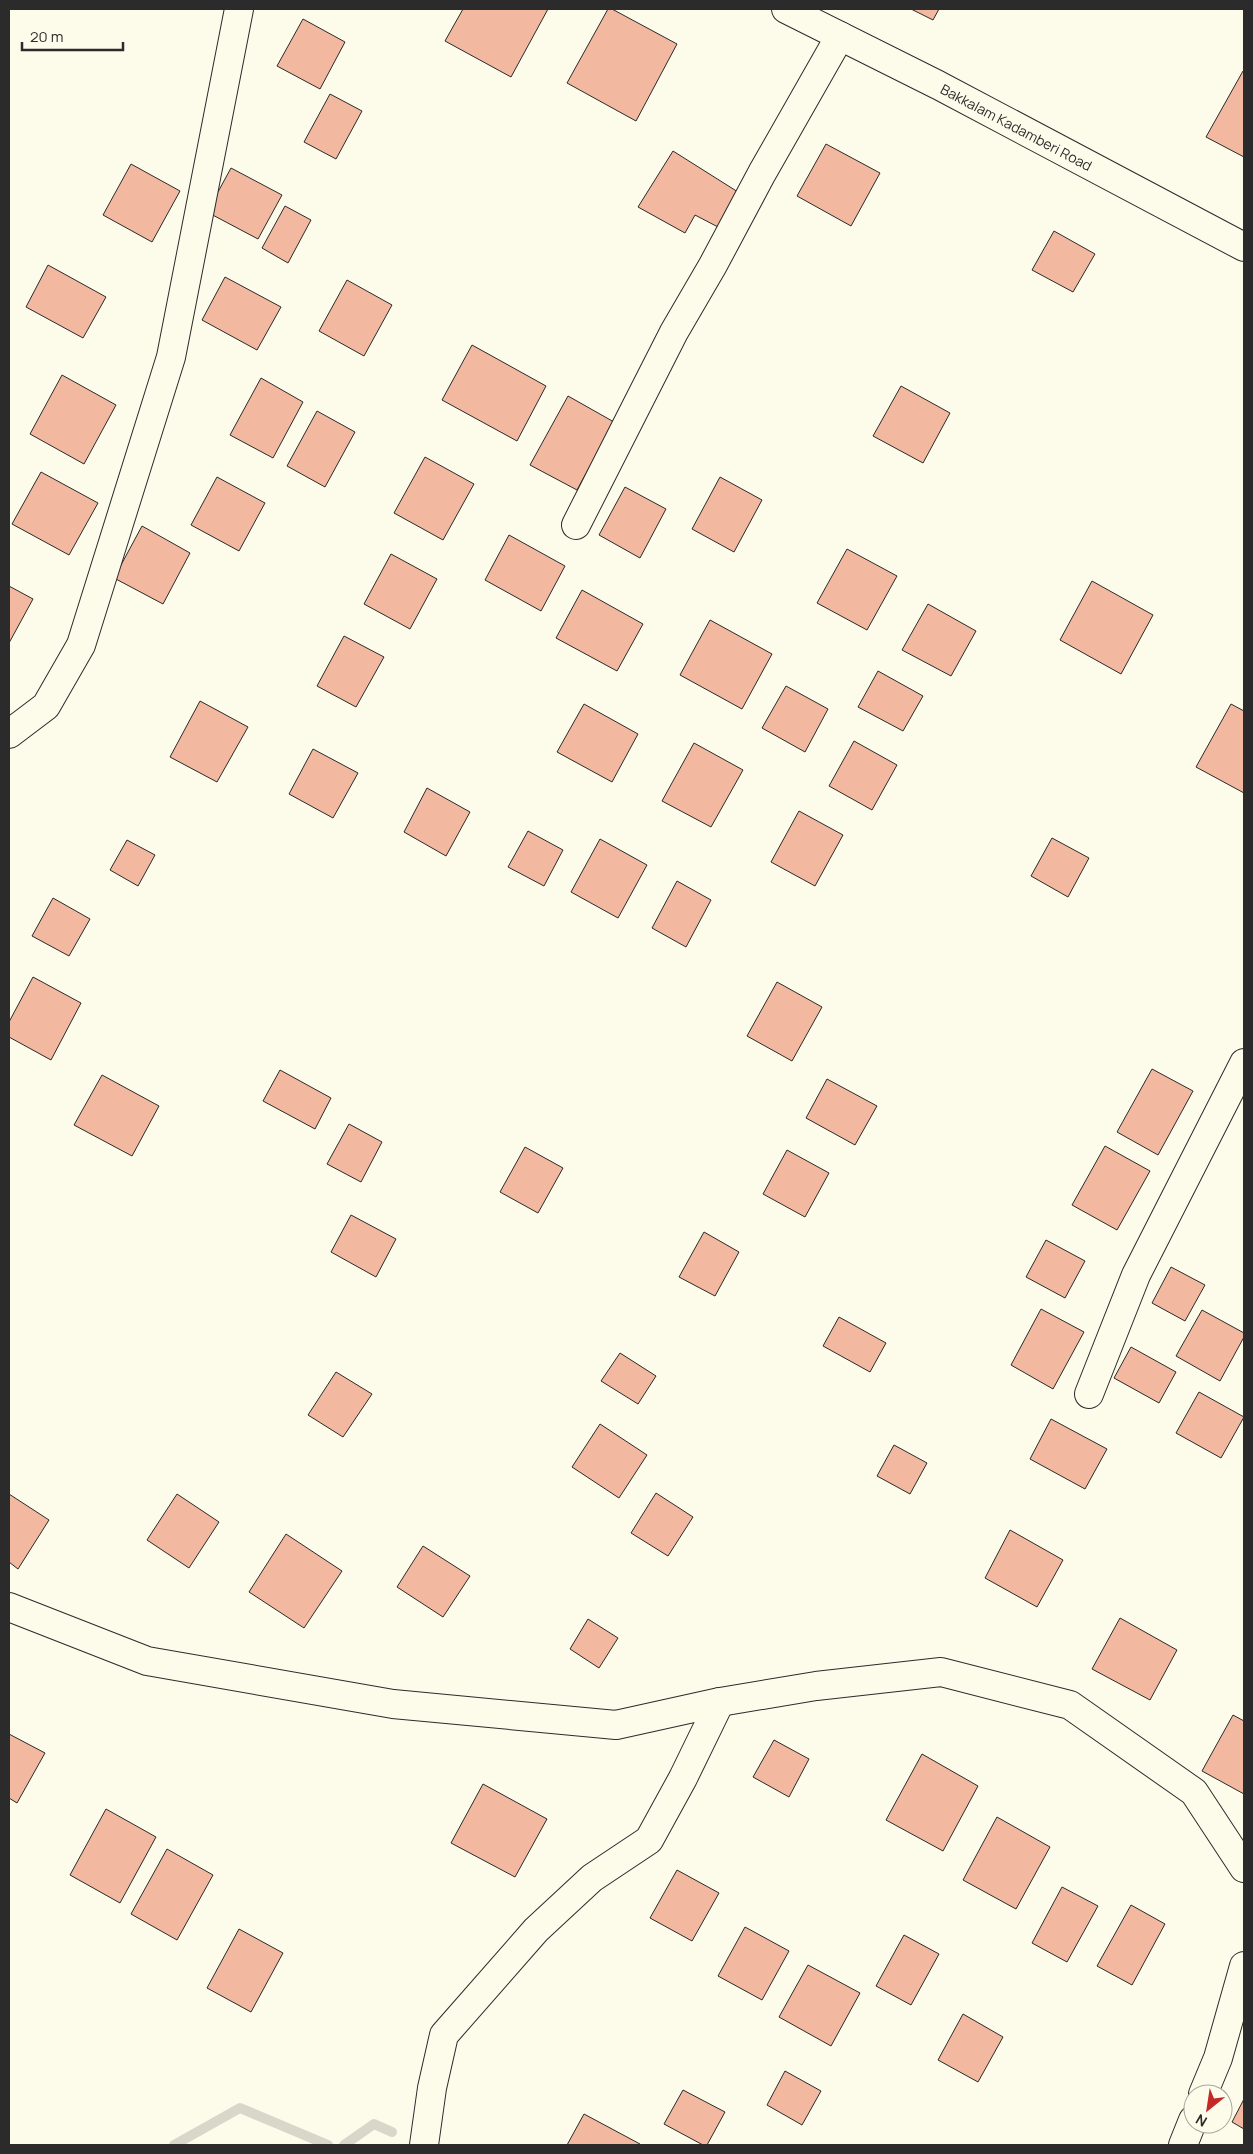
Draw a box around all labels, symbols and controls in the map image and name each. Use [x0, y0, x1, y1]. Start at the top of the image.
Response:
scale bar [22, 20, 124, 52]
text: 20 m [30, 26, 63, 47]
street label: Bakkalam Kadamberi Road [938, 79, 1096, 175]
north arrow [1183, 2084, 1233, 2134]
text: N [1192, 2110, 1210, 2131]

